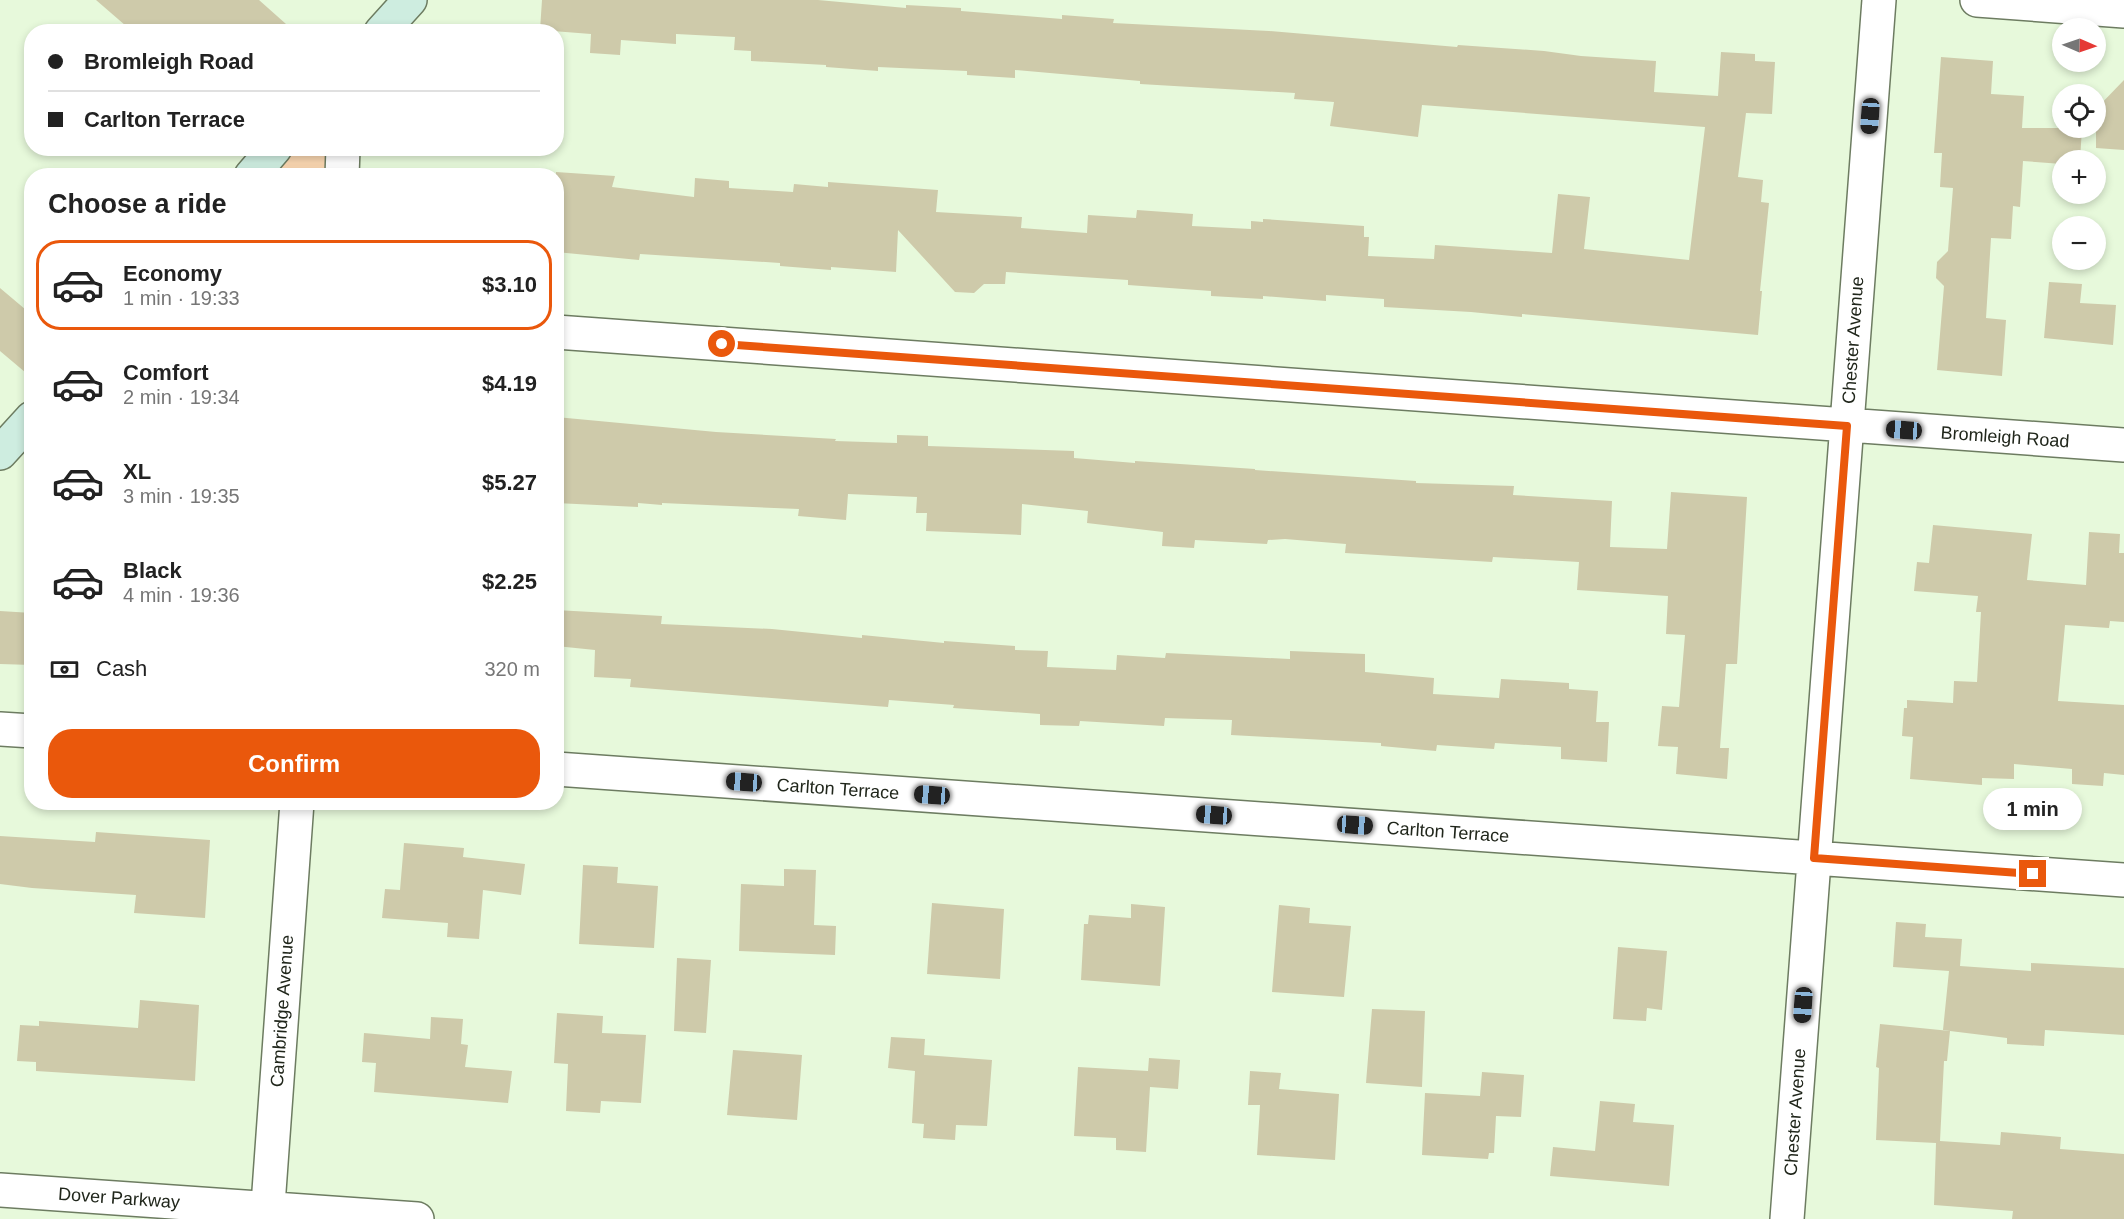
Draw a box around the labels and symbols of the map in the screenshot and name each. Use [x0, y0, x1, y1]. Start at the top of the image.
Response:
north arrow [2052, 18, 2106, 72]
car [1860, 97, 1880, 135]
street label: Chester Avenue [1839, 276, 1867, 404]
route start [708, 330, 735, 357]
car [1885, 420, 1923, 440]
street label: Bromleigh Road [1940, 423, 2070, 451]
car [725, 772, 763, 792]
street label: Carlton Terrace [776, 775, 900, 803]
car [913, 785, 951, 805]
callout: 1 min [1984, 787, 2082, 829]
car [1195, 805, 1233, 825]
car [1336, 815, 1374, 835]
street label: Carlton Terrace [1386, 818, 1510, 846]
route end [2019, 860, 2046, 887]
street label: Cambridge Avenue [267, 934, 297, 1088]
car [1793, 986, 1813, 1024]
street label: Chester Avenue [1781, 1048, 1809, 1176]
street label: Dover Parkway [57, 1184, 181, 1212]

